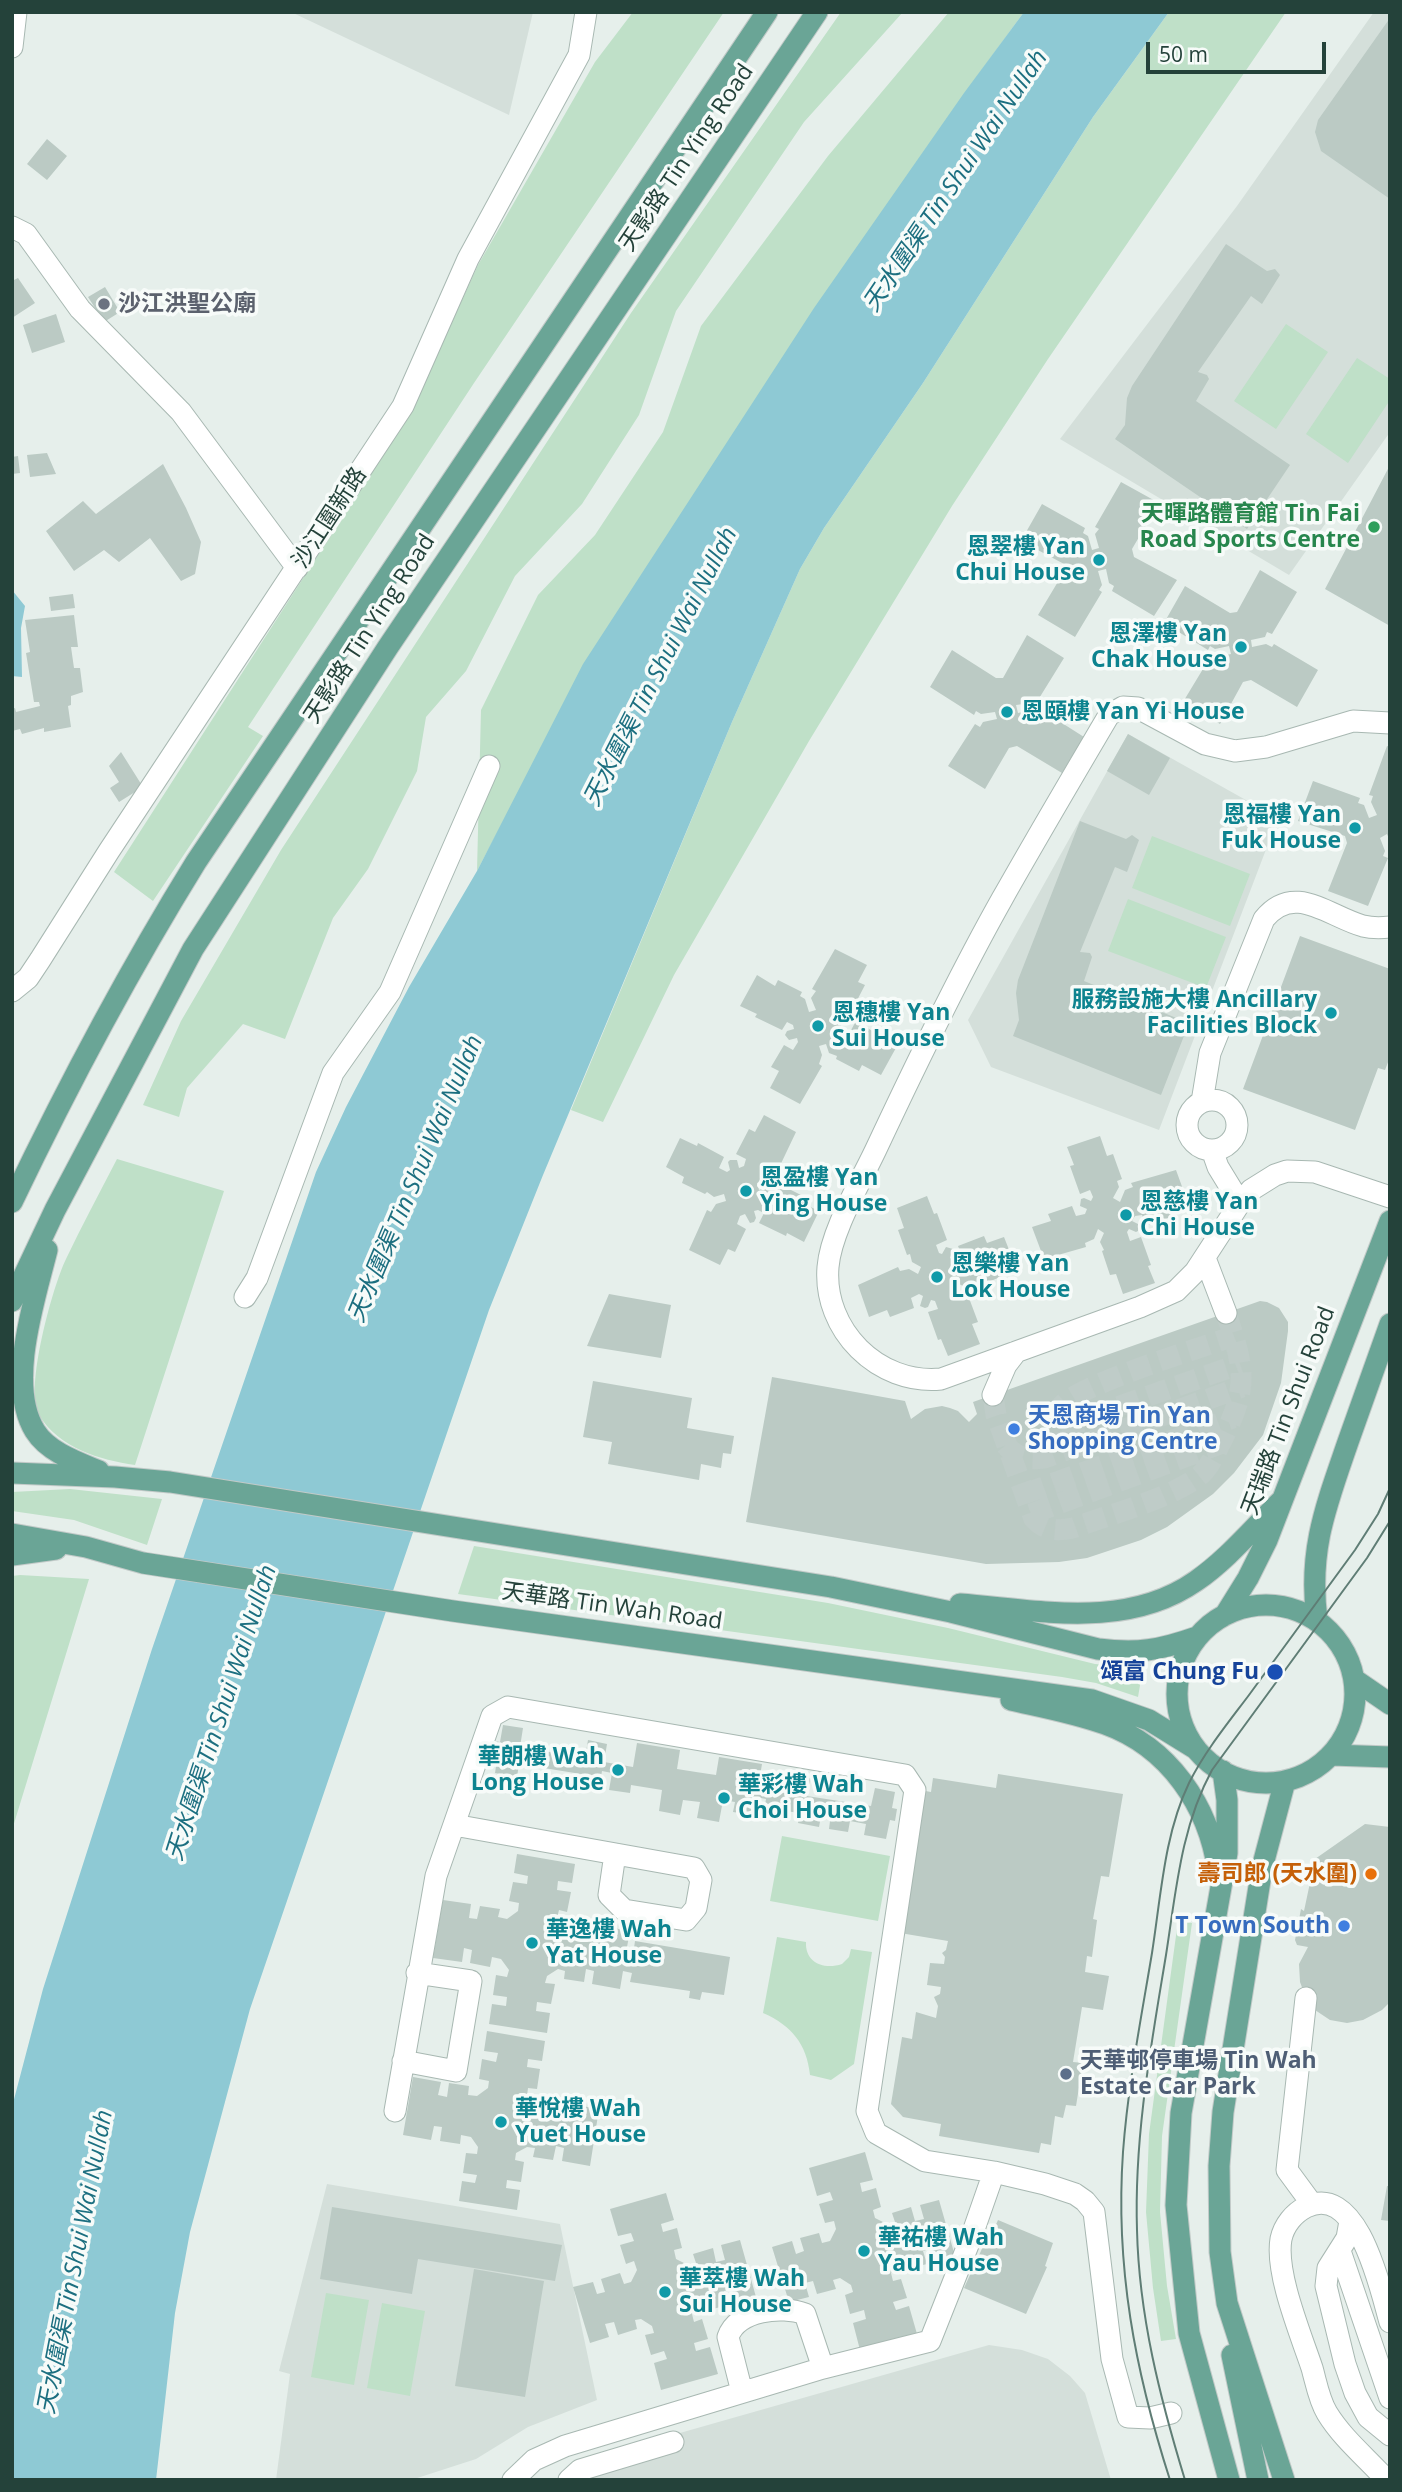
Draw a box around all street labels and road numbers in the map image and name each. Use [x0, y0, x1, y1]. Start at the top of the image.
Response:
street label: 天影路 Tin Ying Road [614, 59, 760, 257]
street label: 沙江圍新路 [287, 462, 373, 574]
street label: 天影路 Tin Ying Road [299, 529, 441, 729]
street label: 天瑞路 Tin Shui Road [1237, 1303, 1341, 1519]
street label: 天華路 Tin Wah Road [500, 1578, 724, 1636]

